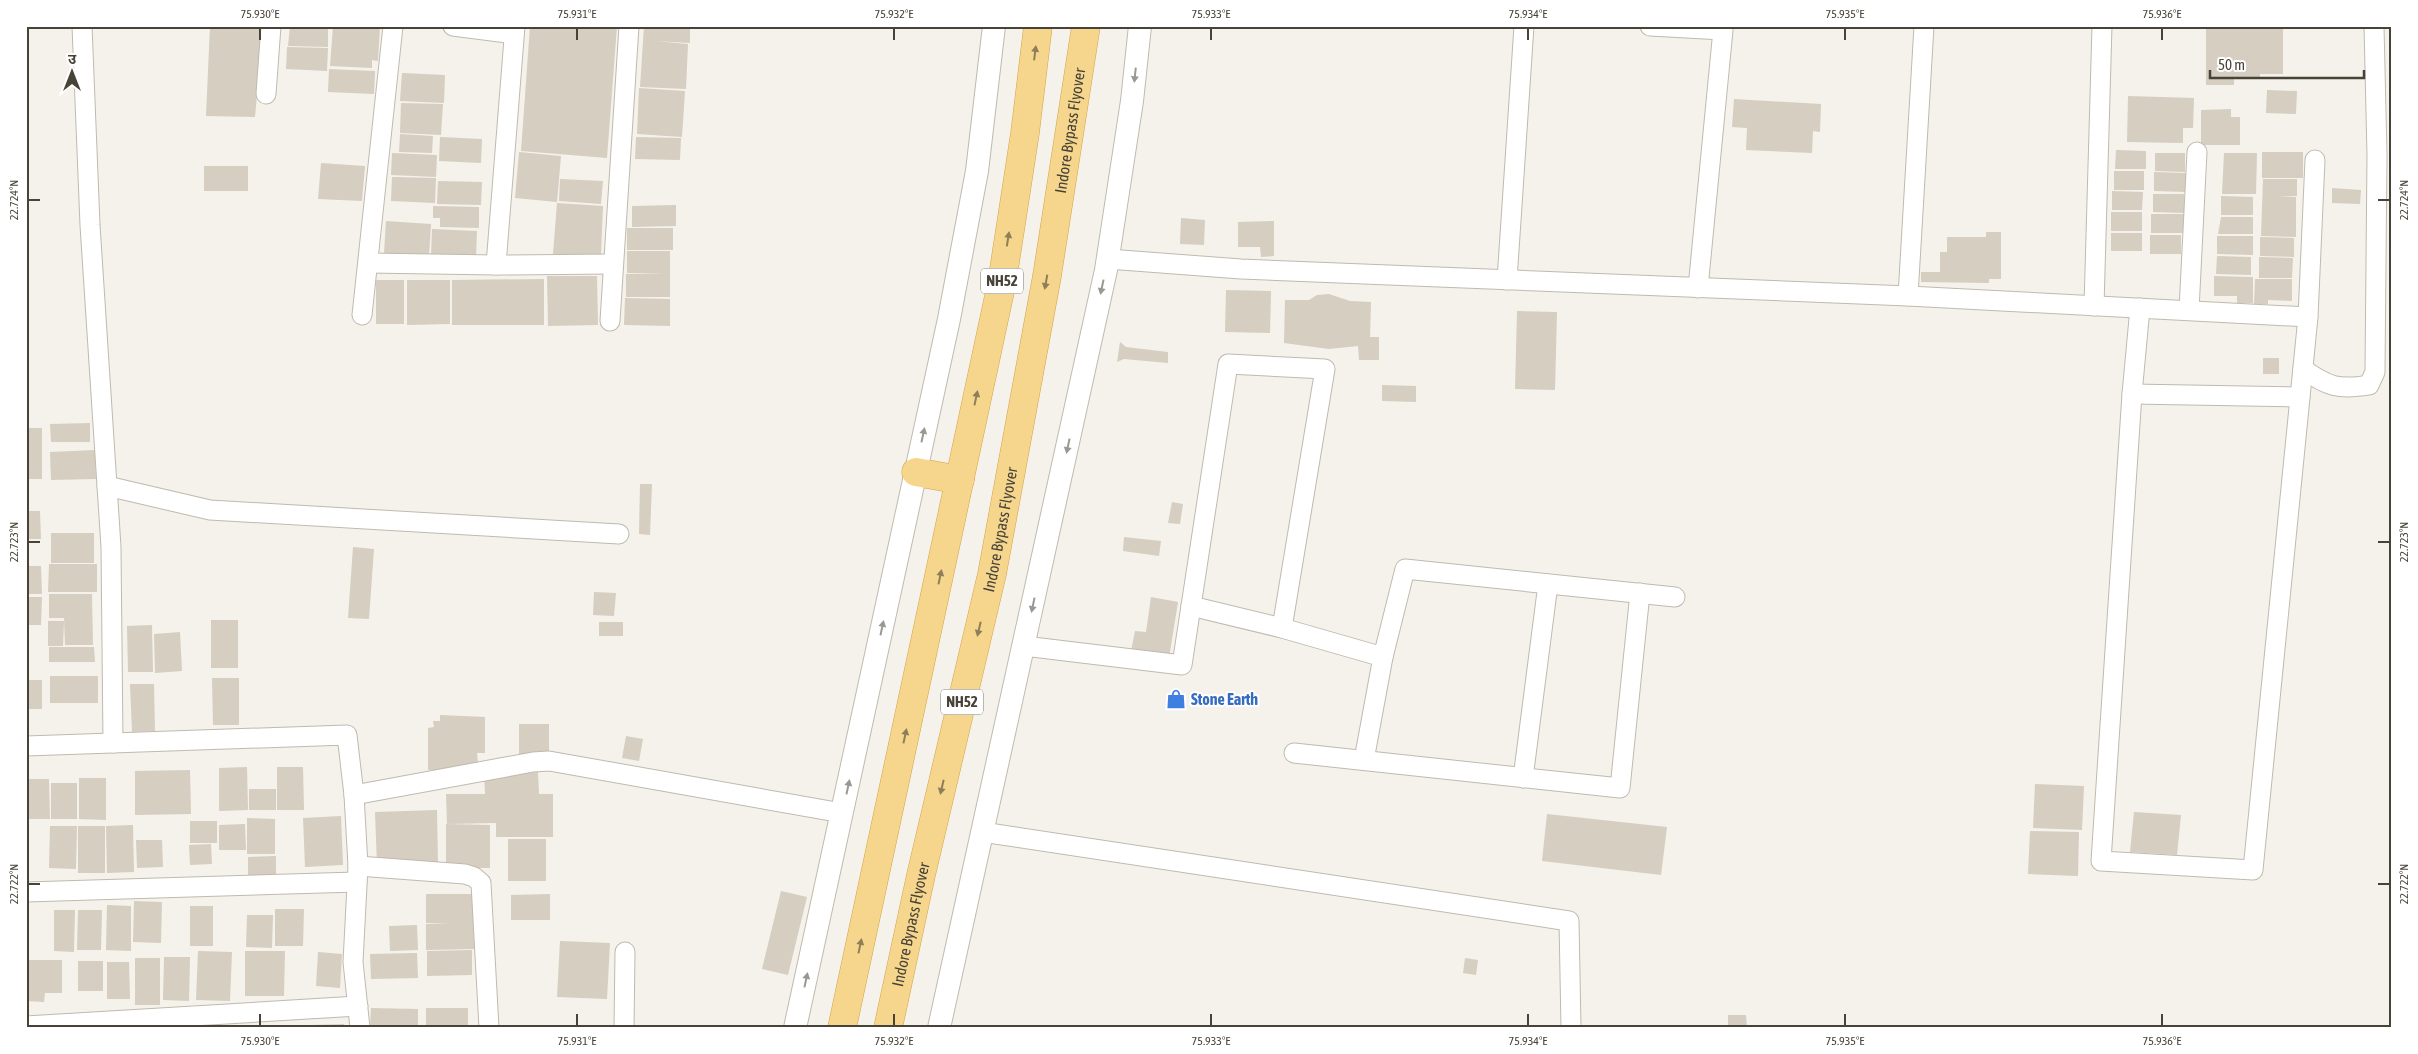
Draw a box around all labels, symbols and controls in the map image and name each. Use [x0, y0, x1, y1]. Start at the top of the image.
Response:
text: 75.930°E [241, 7, 279, 21]
text: 75.931°E [558, 7, 596, 21]
text: 75.932°E [875, 7, 913, 21]
text: 75.933°E [1192, 7, 1230, 21]
text: 75.934°E [1509, 7, 1547, 21]
text: 75.935°E [1826, 7, 1864, 21]
text: 75.936°E [2143, 7, 2181, 21]
one-way arrow [1031, 45, 1039, 61]
north arrow [48, 48, 98, 98]
scale bar [2210, 48, 2364, 80]
text: उ [68, 51, 77, 67]
text: 50 m [2218, 56, 2245, 73]
street label: Indore Bypass Flyover [1051, 66, 1088, 195]
one-way arrow [1131, 67, 1139, 83]
text: 22.724°N [7, 180, 21, 220]
text: 22.724°N [2397, 180, 2411, 220]
one-way arrow [1005, 231, 1013, 247]
road number: NH52 [981, 268, 1023, 294]
one-way arrow [1041, 274, 1049, 290]
one-way arrow [1098, 280, 1106, 295]
one-way arrow [972, 391, 980, 406]
one-way arrow [920, 427, 928, 443]
one-way arrow [1063, 438, 1071, 454]
street label: Indore Bypass Flyover [979, 465, 1021, 594]
text: 22.723°N [7, 522, 21, 562]
text: 22.723°N [2397, 522, 2411, 562]
one-way arrow [936, 569, 944, 584]
one-way arrow [1029, 597, 1037, 612]
one-way arrow [878, 621, 886, 636]
one-way arrow [975, 622, 983, 637]
shop icon: Stone Earth [1165, 688, 1187, 710]
road number: NH52 [941, 690, 983, 714]
place label: Stone Earth [1191, 690, 1258, 708]
one-way arrow [902, 727, 910, 743]
one-way arrow [844, 779, 852, 795]
one-way arrow [938, 780, 946, 795]
street label: Indore Bypass Flyover [888, 860, 933, 988]
text: 22.722°N [7, 864, 21, 904]
text: 22.722°N [2397, 864, 2411, 904]
one-way arrow [856, 938, 864, 953]
one-way arrow [802, 973, 810, 988]
text: 75.930°E [241, 1034, 279, 1048]
text: 75.931°E [558, 1034, 596, 1048]
text: 75.932°E [875, 1034, 913, 1048]
text: 75.933°E [1192, 1034, 1230, 1048]
text: 75.934°E [1509, 1034, 1547, 1048]
text: 75.935°E [1826, 1034, 1864, 1048]
text: 75.936°E [2143, 1034, 2181, 1048]

